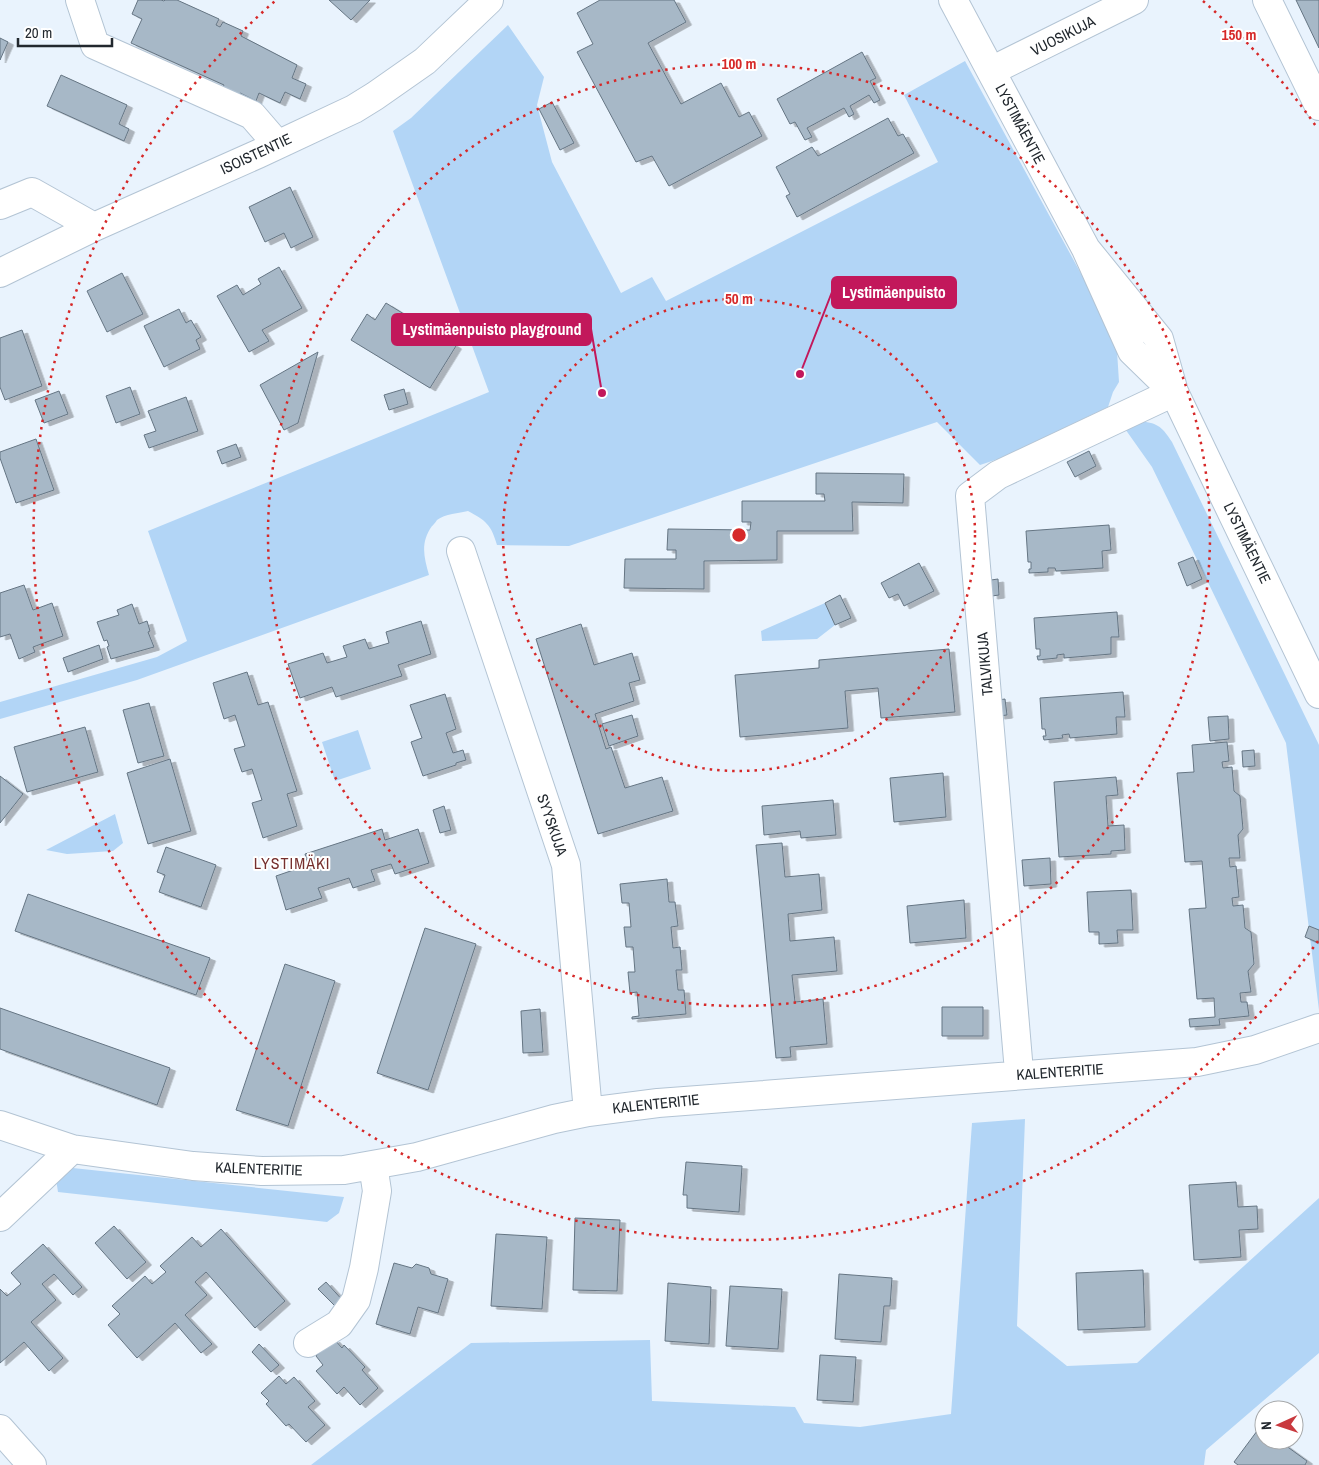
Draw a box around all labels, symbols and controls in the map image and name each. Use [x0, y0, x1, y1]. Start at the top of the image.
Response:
street label: VUOSIKUJA [1027, 10, 1099, 61]
scale bar [18, 15, 111, 47]
text: 20 m [25, 22, 52, 43]
text: 150 m [1222, 24, 1256, 45]
text: 100 m [722, 53, 756, 74]
street label: LYSTIMÄENTIE [991, 80, 1050, 168]
street label: ISOISTENTIE [217, 128, 295, 179]
callout: Lystimäenpuisto [832, 277, 956, 308]
text: Lystimäenpuisto [842, 281, 946, 303]
text: 50 m [725, 288, 753, 309]
callout: Lystimäenpuisto playground [392, 314, 591, 345]
text: Lystimäenpuisto playground [403, 318, 581, 340]
street label: LYSTIMÄENTIE [1219, 499, 1276, 587]
centre of rings [730, 526, 748, 544]
street label: TALVIKUJA [971, 631, 998, 697]
street label: SYYSKUJA [532, 791, 573, 859]
district label: LYSTIMÄKI [254, 852, 330, 874]
street label: KALENTERITIE [1016, 1058, 1104, 1085]
street label: KALENTERITIE [611, 1088, 701, 1119]
street label: KALENTERITIE [215, 1156, 303, 1181]
north arrow [1254, 1400, 1304, 1450]
text: N [1257, 1421, 1275, 1430]

